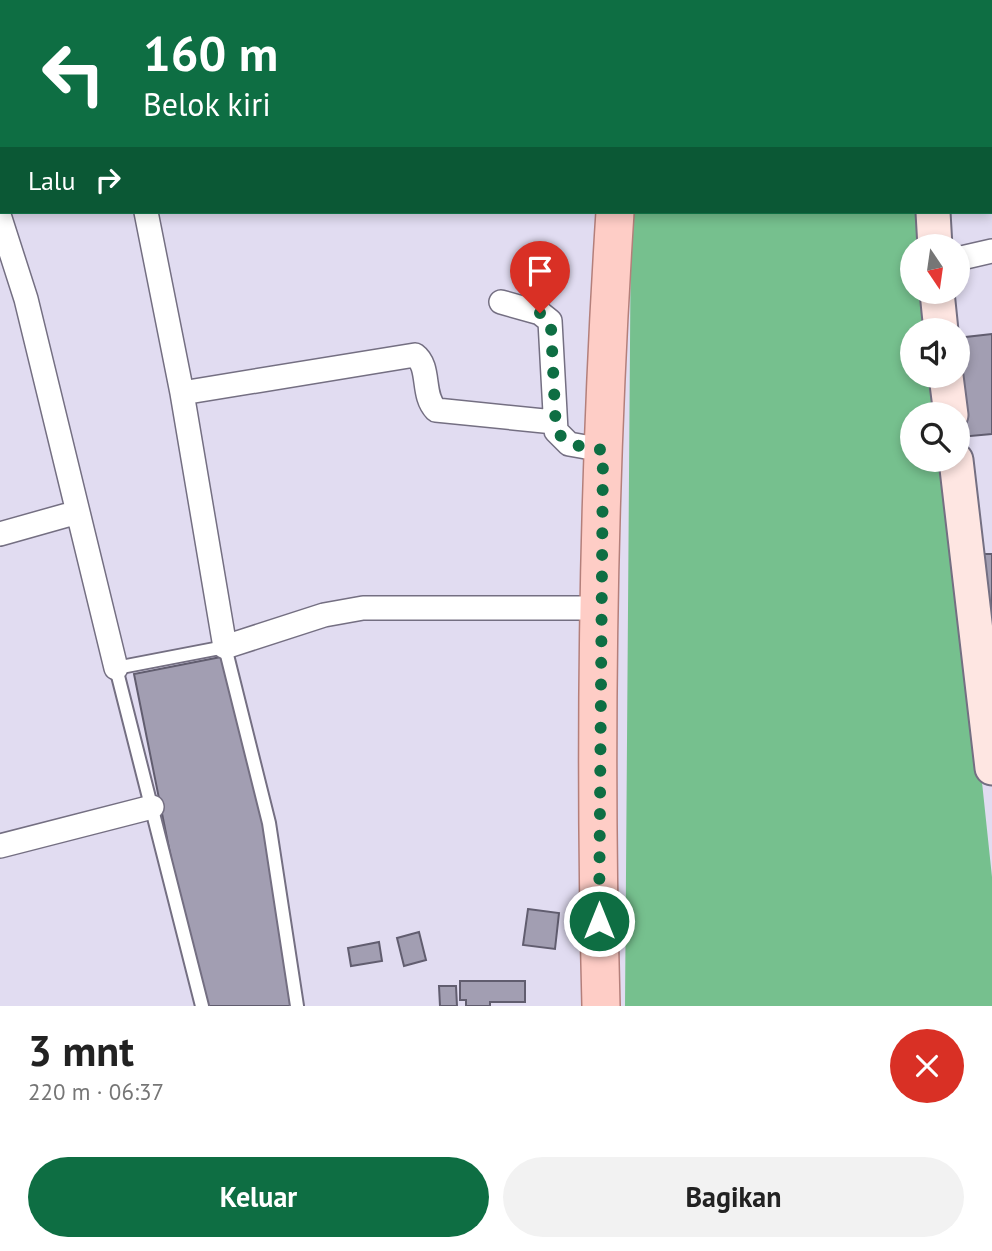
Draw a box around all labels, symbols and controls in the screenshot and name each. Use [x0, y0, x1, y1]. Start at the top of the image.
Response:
text: 160 m [143, 21, 278, 85]
icon: left [28, 28, 119, 119]
text: Belok kiri [143, 83, 271, 125]
icon: right [89, 161, 127, 199]
text: Lalu [28, 164, 75, 197]
north arrow [900, 234, 970, 304]
map controls [900, 234, 970, 472]
pin [510, 241, 570, 313]
icon: arrive [521, 252, 559, 290]
button: sound [900, 318, 970, 388]
button: search [900, 402, 970, 472]
position arrow [562, 884, 636, 958]
text: 3 mnt [28, 1023, 134, 1078]
button: close [890, 1029, 964, 1103]
text: 220 m · 06:37 [28, 1077, 164, 1106]
button: Keluar [28, 1157, 489, 1237]
button: Bagikan [503, 1157, 964, 1237]

